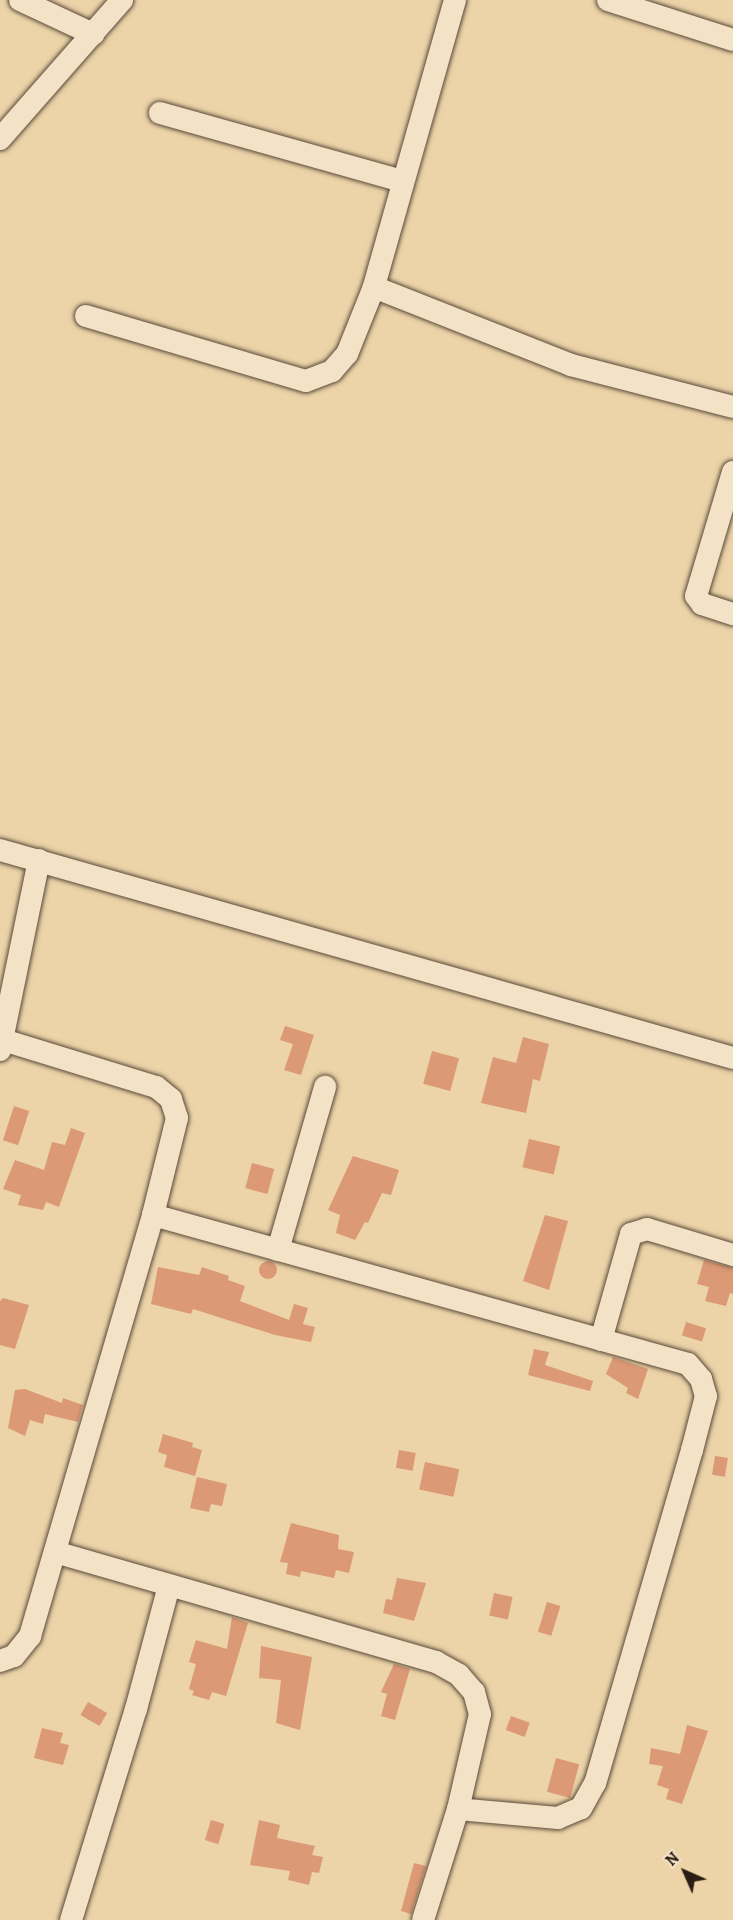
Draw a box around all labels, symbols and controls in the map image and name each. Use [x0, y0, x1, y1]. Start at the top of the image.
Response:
north arrow [655, 1842, 715, 1902]
text: N [660, 1847, 684, 1871]

